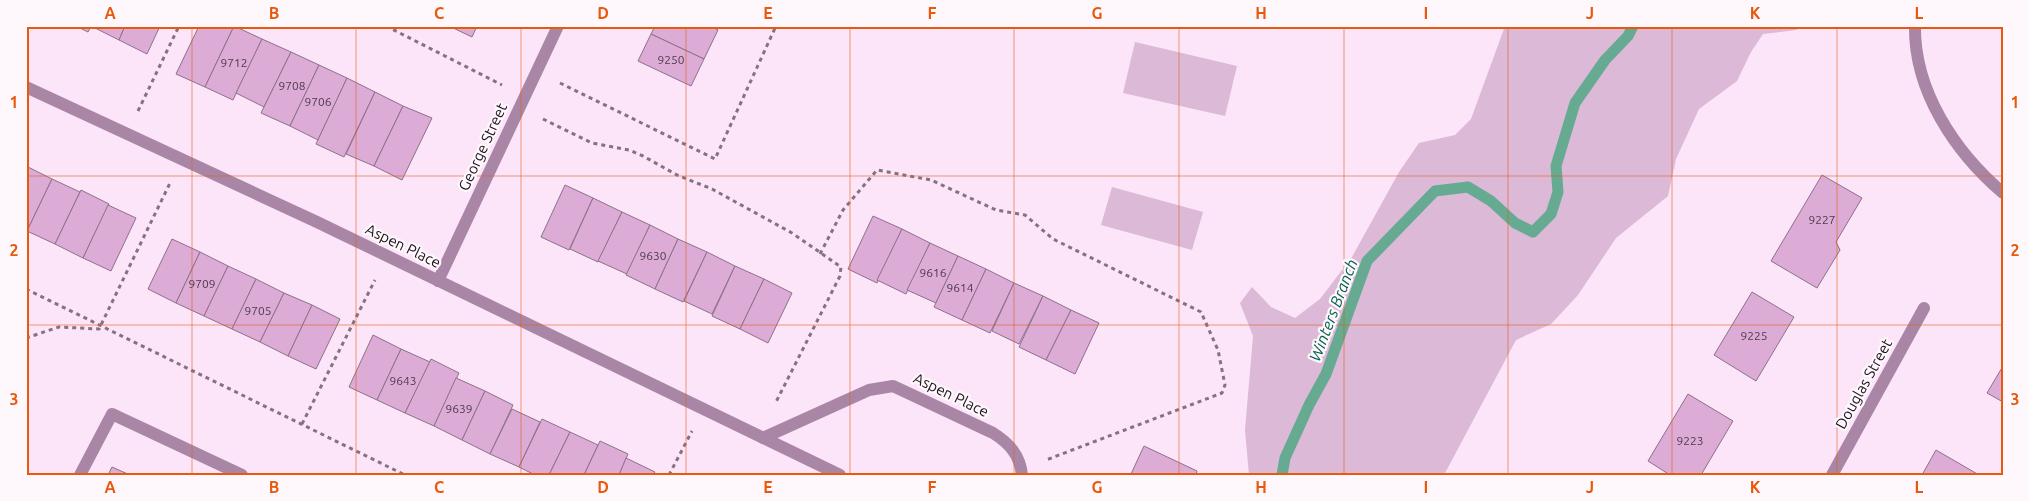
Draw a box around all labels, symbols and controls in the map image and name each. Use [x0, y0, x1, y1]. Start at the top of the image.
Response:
text: A [104, 4, 116, 22]
text: B [269, 4, 279, 22]
text: C [434, 4, 444, 22]
text: D [597, 4, 609, 22]
text: E [763, 4, 773, 22]
text: F [928, 4, 937, 22]
text: G [1091, 4, 1103, 22]
text: H [1255, 4, 1267, 22]
text: I [1424, 4, 1428, 22]
text: J [1586, 4, 1594, 22]
text: K [1750, 4, 1761, 22]
text: L [1915, 4, 1924, 22]
house number: 9250 [657, 53, 685, 66]
house number: 9712 [220, 56, 248, 69]
house number: 9708 [278, 79, 306, 92]
text: 1 [9, 93, 19, 111]
text: 1 [2010, 93, 2020, 111]
house number: 9706 [304, 95, 332, 108]
street label: George Street [455, 100, 510, 193]
house number: 9227 [1808, 213, 1836, 226]
street label: Aspen Place [363, 220, 444, 271]
text: 2 [9, 241, 19, 259]
text: 2 [2010, 241, 2020, 259]
house number: 9630 [639, 249, 667, 262]
water label: Winters Branch [1305, 257, 1361, 363]
house number: 9616 [919, 266, 947, 279]
house number: 9709 [188, 277, 216, 290]
house number: 9614 [946, 281, 974, 294]
house number: 9705 [244, 304, 272, 317]
house number: 9225 [1740, 329, 1768, 342]
street label: Douglas Street [1832, 336, 1895, 432]
street label: Aspen Place [911, 369, 992, 420]
house number: 9643 [389, 374, 417, 387]
text: 3 [9, 390, 19, 408]
text: 3 [2010, 390, 2020, 408]
house number: 9639 [445, 402, 473, 415]
house number: 9223 [1676, 434, 1704, 447]
text: A [104, 478, 116, 496]
text: B [269, 478, 279, 496]
text: C [434, 478, 444, 496]
text: D [597, 478, 609, 496]
text: E [763, 478, 773, 496]
text: F [928, 478, 937, 496]
text: G [1091, 478, 1103, 496]
text: H [1255, 478, 1267, 496]
text: I [1424, 478, 1428, 496]
text: J [1586, 478, 1594, 496]
text: K [1750, 478, 1761, 496]
text: L [1915, 478, 1924, 496]

